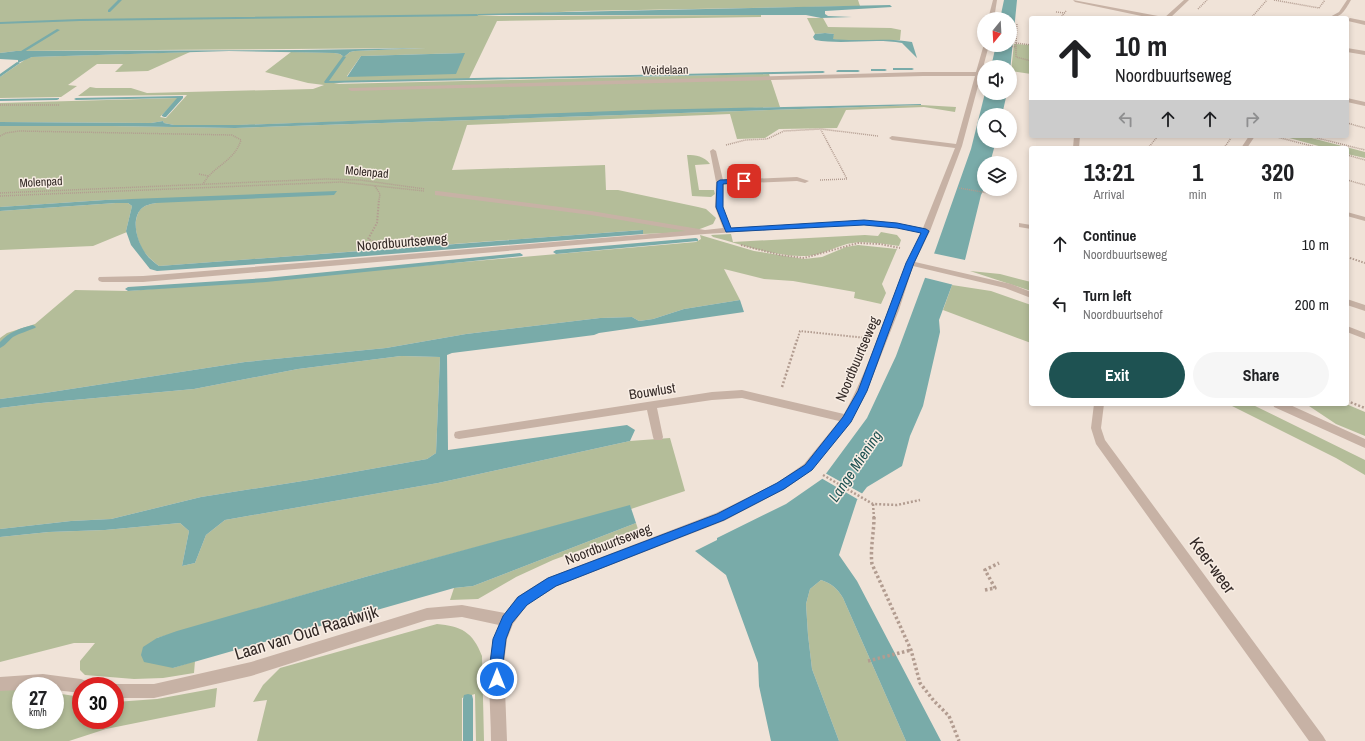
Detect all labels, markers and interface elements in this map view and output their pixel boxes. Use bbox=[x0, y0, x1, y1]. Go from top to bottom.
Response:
north arrow bbox=[977, 12, 1017, 52]
map controls bbox=[977, 12, 1017, 196]
text: 10 m bbox=[1115, 27, 1167, 65]
icon: ahead bbox=[1049, 32, 1101, 84]
button: sound bbox=[977, 60, 1017, 100]
street label: Weidelaan bbox=[641, 62, 689, 78]
text: Noordbuurtseweg bbox=[1115, 63, 1232, 88]
button: search bbox=[977, 108, 1017, 148]
icon: left bbox=[1115, 108, 1137, 130]
icon: ahead bbox=[1157, 108, 1179, 130]
icon: ahead bbox=[1199, 108, 1221, 130]
icon: right bbox=[1241, 108, 1263, 130]
button: layers bbox=[977, 156, 1017, 196]
text: 13:21 bbox=[1084, 156, 1134, 188]
text: 1 bbox=[1192, 156, 1203, 188]
text: 320 bbox=[1261, 156, 1294, 188]
street label: Molenpad bbox=[345, 162, 389, 182]
pin bbox=[727, 164, 761, 198]
icon: arrive bbox=[733, 170, 755, 192]
street label: Molenpad bbox=[19, 173, 63, 191]
text: Arrival bbox=[1094, 186, 1124, 203]
text: min bbox=[1189, 186, 1207, 203]
text: m bbox=[1273, 186, 1282, 203]
text: Continue bbox=[1083, 225, 1136, 246]
street label: Noordbuurtseweg bbox=[356, 229, 449, 255]
icon: ahead bbox=[1049, 233, 1071, 255]
text: 10 m bbox=[1302, 234, 1329, 255]
text: Noordbuurtseweg bbox=[1083, 246, 1167, 263]
text: Turn left bbox=[1083, 285, 1131, 306]
icon: left bbox=[1049, 293, 1071, 315]
text: 200 m bbox=[1295, 294, 1329, 315]
text: Noordbuurtsehof bbox=[1083, 306, 1162, 323]
street label: Noordbuurtseweg bbox=[831, 313, 883, 404]
button: Exit bbox=[1049, 352, 1185, 398]
button: Share bbox=[1193, 352, 1329, 398]
street label: Bouwlust bbox=[628, 378, 676, 404]
water label: Lange Miening bbox=[823, 426, 887, 506]
street label: Noordbuurtseweg bbox=[562, 519, 654, 569]
street label: Keer-weer bbox=[1185, 532, 1241, 598]
street label: Laan van Oud Raadwijk bbox=[231, 599, 381, 665]
position arrow bbox=[476, 658, 518, 700]
speed limit sign: 30 bbox=[72, 677, 124, 729]
text: 27 bbox=[29, 684, 47, 711]
text: km/h bbox=[29, 706, 47, 719]

